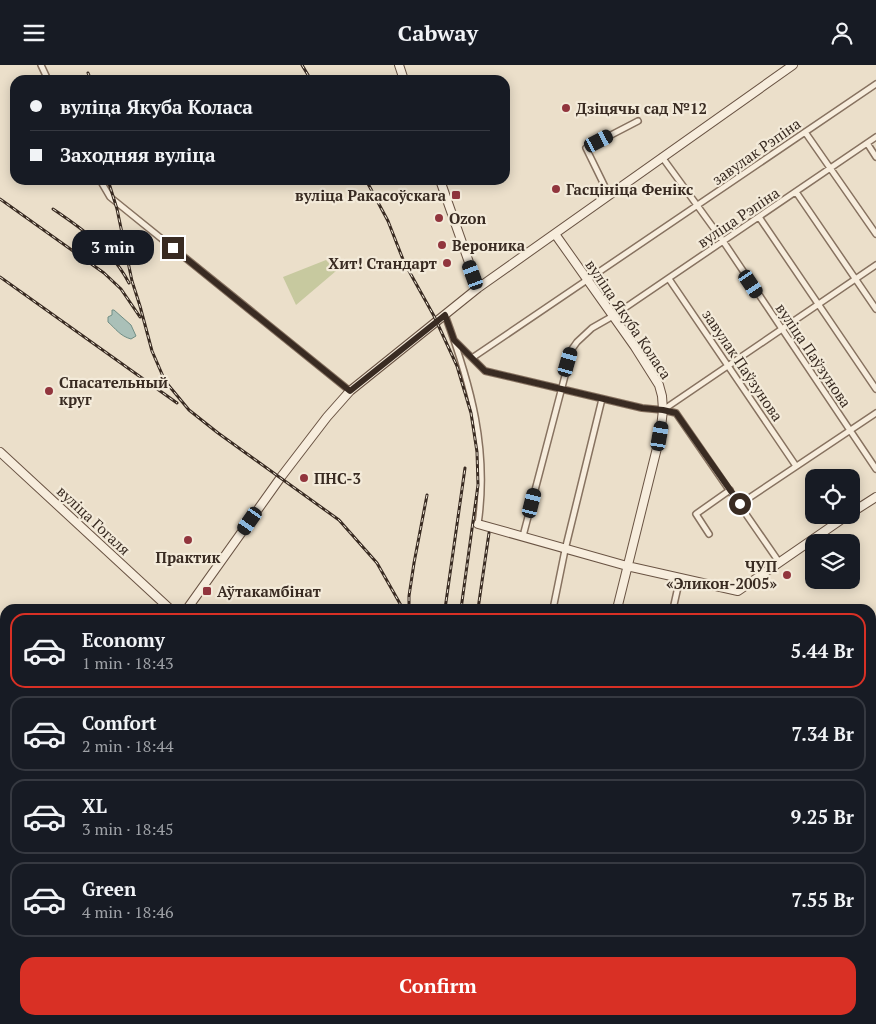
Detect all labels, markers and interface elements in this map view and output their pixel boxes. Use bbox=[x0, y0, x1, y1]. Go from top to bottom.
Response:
text: Cabway bbox=[398, 18, 478, 47]
icon: menu bbox=[20, 19, 48, 47]
icon: person bbox=[828, 19, 856, 47]
text: вуліца Якуба Коласа bbox=[60, 94, 253, 119]
place label: Дзіцячы сад №12 bbox=[576, 98, 707, 118]
marker: Дзіцячы сад №12 bbox=[560, 102, 572, 114]
street label: завулак Рэпіна bbox=[708, 113, 805, 189]
car bbox=[582, 128, 615, 154]
text: Заходняя вуліца bbox=[60, 142, 216, 167]
place label: Гасцініца Фенікс bbox=[566, 179, 693, 199]
street label: вуліца Рэпіна bbox=[693, 182, 783, 252]
marker: Гасцініца Фенікс bbox=[550, 183, 562, 195]
place label: вуліца Ракасоўскага bbox=[295, 185, 447, 205]
marker: вуліца Ракасоўскага bbox=[450, 189, 462, 201]
place label: Ozon bbox=[449, 208, 486, 228]
marker: Ozon bbox=[433, 212, 445, 224]
callout: 3 min bbox=[73, 231, 156, 265]
place label: Вероника bbox=[452, 235, 526, 255]
text: 3 min bbox=[91, 236, 135, 258]
route end bbox=[162, 237, 184, 259]
marker: Вероника bbox=[436, 239, 448, 251]
place label: Хит! Стандарт bbox=[328, 253, 437, 273]
street label: вуліца Якуба Коласа bbox=[582, 255, 677, 383]
marker: Хит! Стандарт bbox=[441, 257, 453, 269]
car bbox=[460, 258, 485, 292]
car bbox=[736, 267, 765, 301]
street label: вуліца Паўзунова bbox=[772, 299, 857, 411]
street label: завулак Паўзунова bbox=[698, 305, 788, 425]
car bbox=[556, 346, 579, 378]
place label: Спасательный круг bbox=[59, 372, 168, 409]
marker: Спасательный круг bbox=[43, 385, 55, 397]
car bbox=[650, 420, 669, 452]
place label: ПНС-3 bbox=[314, 468, 361, 488]
map controls bbox=[805, 469, 860, 589]
button: locate bbox=[805, 469, 860, 524]
marker: ПНС-3 bbox=[298, 472, 310, 484]
street label: вуліца Гогаля bbox=[53, 481, 135, 559]
car bbox=[521, 487, 542, 519]
route start bbox=[729, 493, 751, 515]
car bbox=[235, 504, 264, 538]
marker: Практик bbox=[182, 534, 194, 546]
button: layers bbox=[805, 534, 860, 589]
place label: Практик bbox=[156, 547, 220, 567]
place label: ЧУП «Эликон-2005» bbox=[666, 556, 778, 593]
marker: ЧУП «Эликон-2005» bbox=[781, 569, 793, 581]
place label: Аўтакамбінат bbox=[217, 581, 321, 601]
marker: Аўтакамбінат bbox=[201, 585, 213, 597]
text: Economy bbox=[82, 627, 165, 652]
icon: car bbox=[22, 628, 67, 673]
text: 5.44 Br bbox=[791, 638, 854, 663]
text: 1 min · 18:43 bbox=[82, 652, 174, 674]
text: Comfort bbox=[82, 710, 157, 735]
icon: car bbox=[22, 711, 67, 756]
text: 7.34 Br bbox=[792, 721, 854, 746]
text: 2 min · 18:44 bbox=[82, 735, 174, 757]
text: XL bbox=[82, 793, 107, 818]
icon: car bbox=[22, 794, 67, 839]
text: 9.25 Br bbox=[791, 804, 854, 829]
text: 3 min · 18:45 bbox=[82, 818, 174, 840]
text: Green bbox=[82, 876, 136, 901]
icon: car bbox=[22, 877, 67, 922]
text: 7.55 Br bbox=[792, 887, 854, 912]
text: 4 min · 18:46 bbox=[82, 901, 174, 923]
button: Confirm bbox=[20, 957, 856, 1015]

